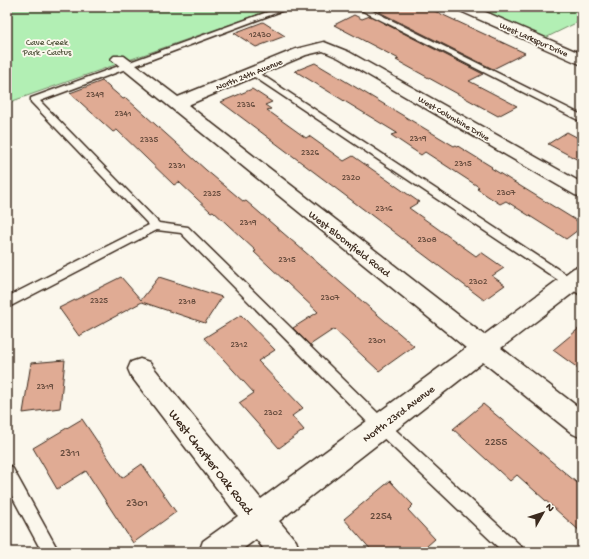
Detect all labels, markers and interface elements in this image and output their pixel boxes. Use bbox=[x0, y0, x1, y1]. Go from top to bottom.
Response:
street label: West Larkspur Drive bbox=[497, 20, 570, 61]
house number: 12430 bbox=[248, 30, 271, 41]
park label: Cave Creek Park - Cactus bbox=[22, 38, 72, 59]
street label: North 24th Avenue bbox=[215, 57, 285, 94]
house number: 2349 bbox=[86, 90, 104, 101]
street label: West Columbine Drive bbox=[415, 94, 491, 144]
house number: 2336 bbox=[237, 100, 256, 111]
house number: 2341 bbox=[115, 109, 132, 120]
house number: 2319 bbox=[409, 134, 427, 145]
house number: 2335 bbox=[140, 135, 159, 146]
house number: 2326 bbox=[301, 148, 319, 159]
house number: 2315 bbox=[454, 159, 472, 170]
house number: 2331 bbox=[168, 161, 186, 172]
house number: 2320 bbox=[342, 173, 360, 184]
house number: 2307 bbox=[497, 188, 516, 199]
house number: 2325 bbox=[203, 189, 221, 200]
house number: 2316 bbox=[375, 204, 393, 215]
street label: West Bloomfield Road bbox=[306, 208, 394, 281]
house number: 2319 bbox=[239, 218, 257, 229]
house number: 2308 bbox=[417, 235, 437, 246]
house number: 2315 bbox=[278, 255, 296, 266]
house number: 2302 bbox=[469, 277, 488, 288]
house number: 2307 bbox=[321, 293, 340, 304]
house number: 2325 bbox=[90, 296, 108, 307]
house number: 2318 bbox=[178, 297, 196, 308]
house number: 2301 bbox=[368, 336, 386, 347]
house number: 2312 bbox=[230, 340, 248, 351]
house number: 2319 bbox=[36, 382, 54, 393]
street label: North 23rd Avenue bbox=[361, 383, 438, 446]
street label: West Charter Oak Road bbox=[164, 407, 256, 519]
house number: 2302 bbox=[264, 408, 283, 419]
house number: 2255 bbox=[485, 437, 507, 449]
house number: 2311 bbox=[60, 448, 80, 460]
north arrow bbox=[523, 493, 563, 533]
house number: 2301 bbox=[126, 498, 148, 510]
text: N bbox=[542, 501, 556, 515]
house number: 2254 bbox=[370, 511, 393, 523]

